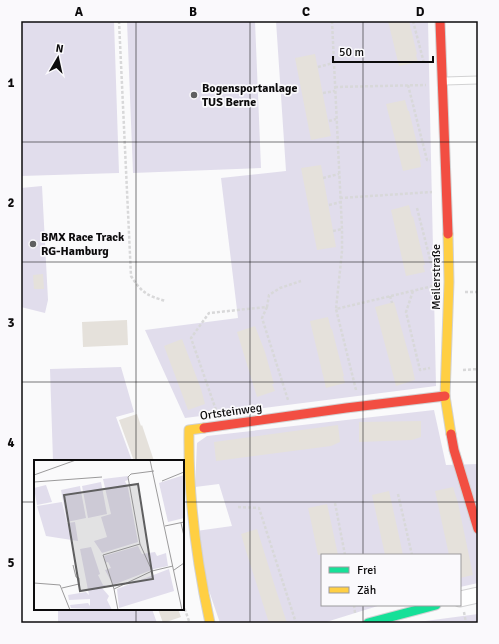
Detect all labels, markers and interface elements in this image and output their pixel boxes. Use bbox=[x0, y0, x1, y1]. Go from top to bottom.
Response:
text: A bbox=[75, 4, 84, 20]
text: B bbox=[189, 4, 197, 20]
text: C bbox=[302, 4, 310, 20]
text: D bbox=[416, 4, 425, 20]
north arrow bbox=[38, 38, 78, 78]
scale bar bbox=[333, 38, 433, 64]
text: N bbox=[55, 42, 64, 56]
text: 50 m bbox=[339, 45, 364, 60]
text: 1 bbox=[7, 75, 15, 91]
place label: Bogensportanlage TUS Berne bbox=[202, 81, 297, 110]
marker: Bogensportanlage TUS Berne bbox=[189, 90, 199, 100]
text: 2 bbox=[7, 195, 15, 211]
place label: BMX Race Track RG-Hamburg bbox=[41, 230, 125, 259]
marker: BMX Race Track RG-Hamburg bbox=[28, 239, 38, 249]
street label: Meilerstraße bbox=[429, 244, 444, 310]
text: 3 bbox=[7, 315, 15, 331]
street label: Ortsteinweg bbox=[199, 400, 263, 424]
text: 4 bbox=[7, 435, 15, 451]
inset map bbox=[34, 460, 184, 610]
legend bbox=[321, 554, 461, 606]
text: 5 bbox=[7, 555, 15, 571]
text: Frei bbox=[357, 563, 376, 578]
text: Zäh bbox=[357, 583, 376, 598]

